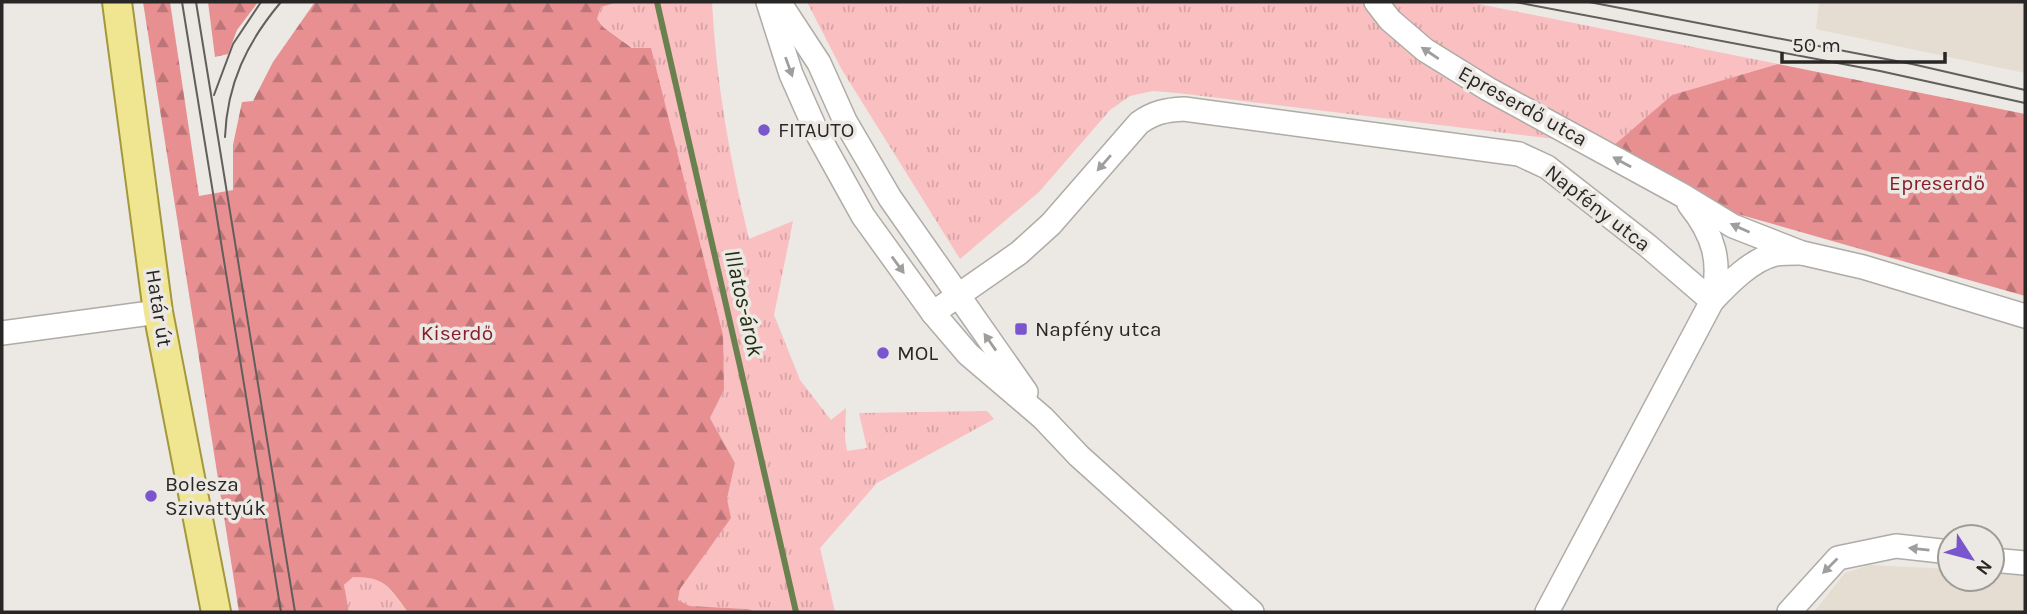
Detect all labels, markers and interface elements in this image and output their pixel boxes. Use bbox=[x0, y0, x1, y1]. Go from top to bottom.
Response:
scale bar bbox=[1782, 21, 1945, 65]
text: 50 m bbox=[1792, 33, 1841, 57]
one-way arrow bbox=[1420, 46, 1440, 59]
one-way arrow bbox=[783, 56, 794, 77]
street label: Epreserdő utca bbox=[1454, 61, 1592, 151]
place label: FITAUTO bbox=[778, 118, 854, 142]
marker: FITAUTO bbox=[756, 122, 772, 138]
one-way arrow bbox=[1096, 154, 1112, 172]
one-way arrow bbox=[1613, 156, 1632, 168]
street label: Napfény utca bbox=[1541, 160, 1655, 256]
park label: Epreserdő bbox=[1889, 171, 1985, 195]
one-way arrow bbox=[1730, 222, 1750, 234]
water label: Illatos-árok bbox=[719, 247, 769, 359]
one-way arrow bbox=[891, 256, 905, 274]
street label: Határ út bbox=[141, 267, 177, 349]
place label: Napfény utca bbox=[1035, 317, 1162, 341]
park label: Kiserdő bbox=[421, 321, 493, 345]
marker: Napfény utca bbox=[1013, 321, 1029, 337]
one-way arrow bbox=[983, 333, 997, 351]
place label: MOL bbox=[897, 341, 938, 365]
marker: MOL bbox=[875, 345, 891, 361]
place label: Bolesza Szivattyúk bbox=[165, 472, 266, 520]
marker: Bolesza Szivattyúk bbox=[143, 488, 159, 504]
north arrow bbox=[1936, 523, 2006, 593]
one-way arrow bbox=[1907, 543, 1929, 554]
text: N bbox=[1971, 555, 1997, 579]
one-way arrow bbox=[1822, 558, 1839, 574]

